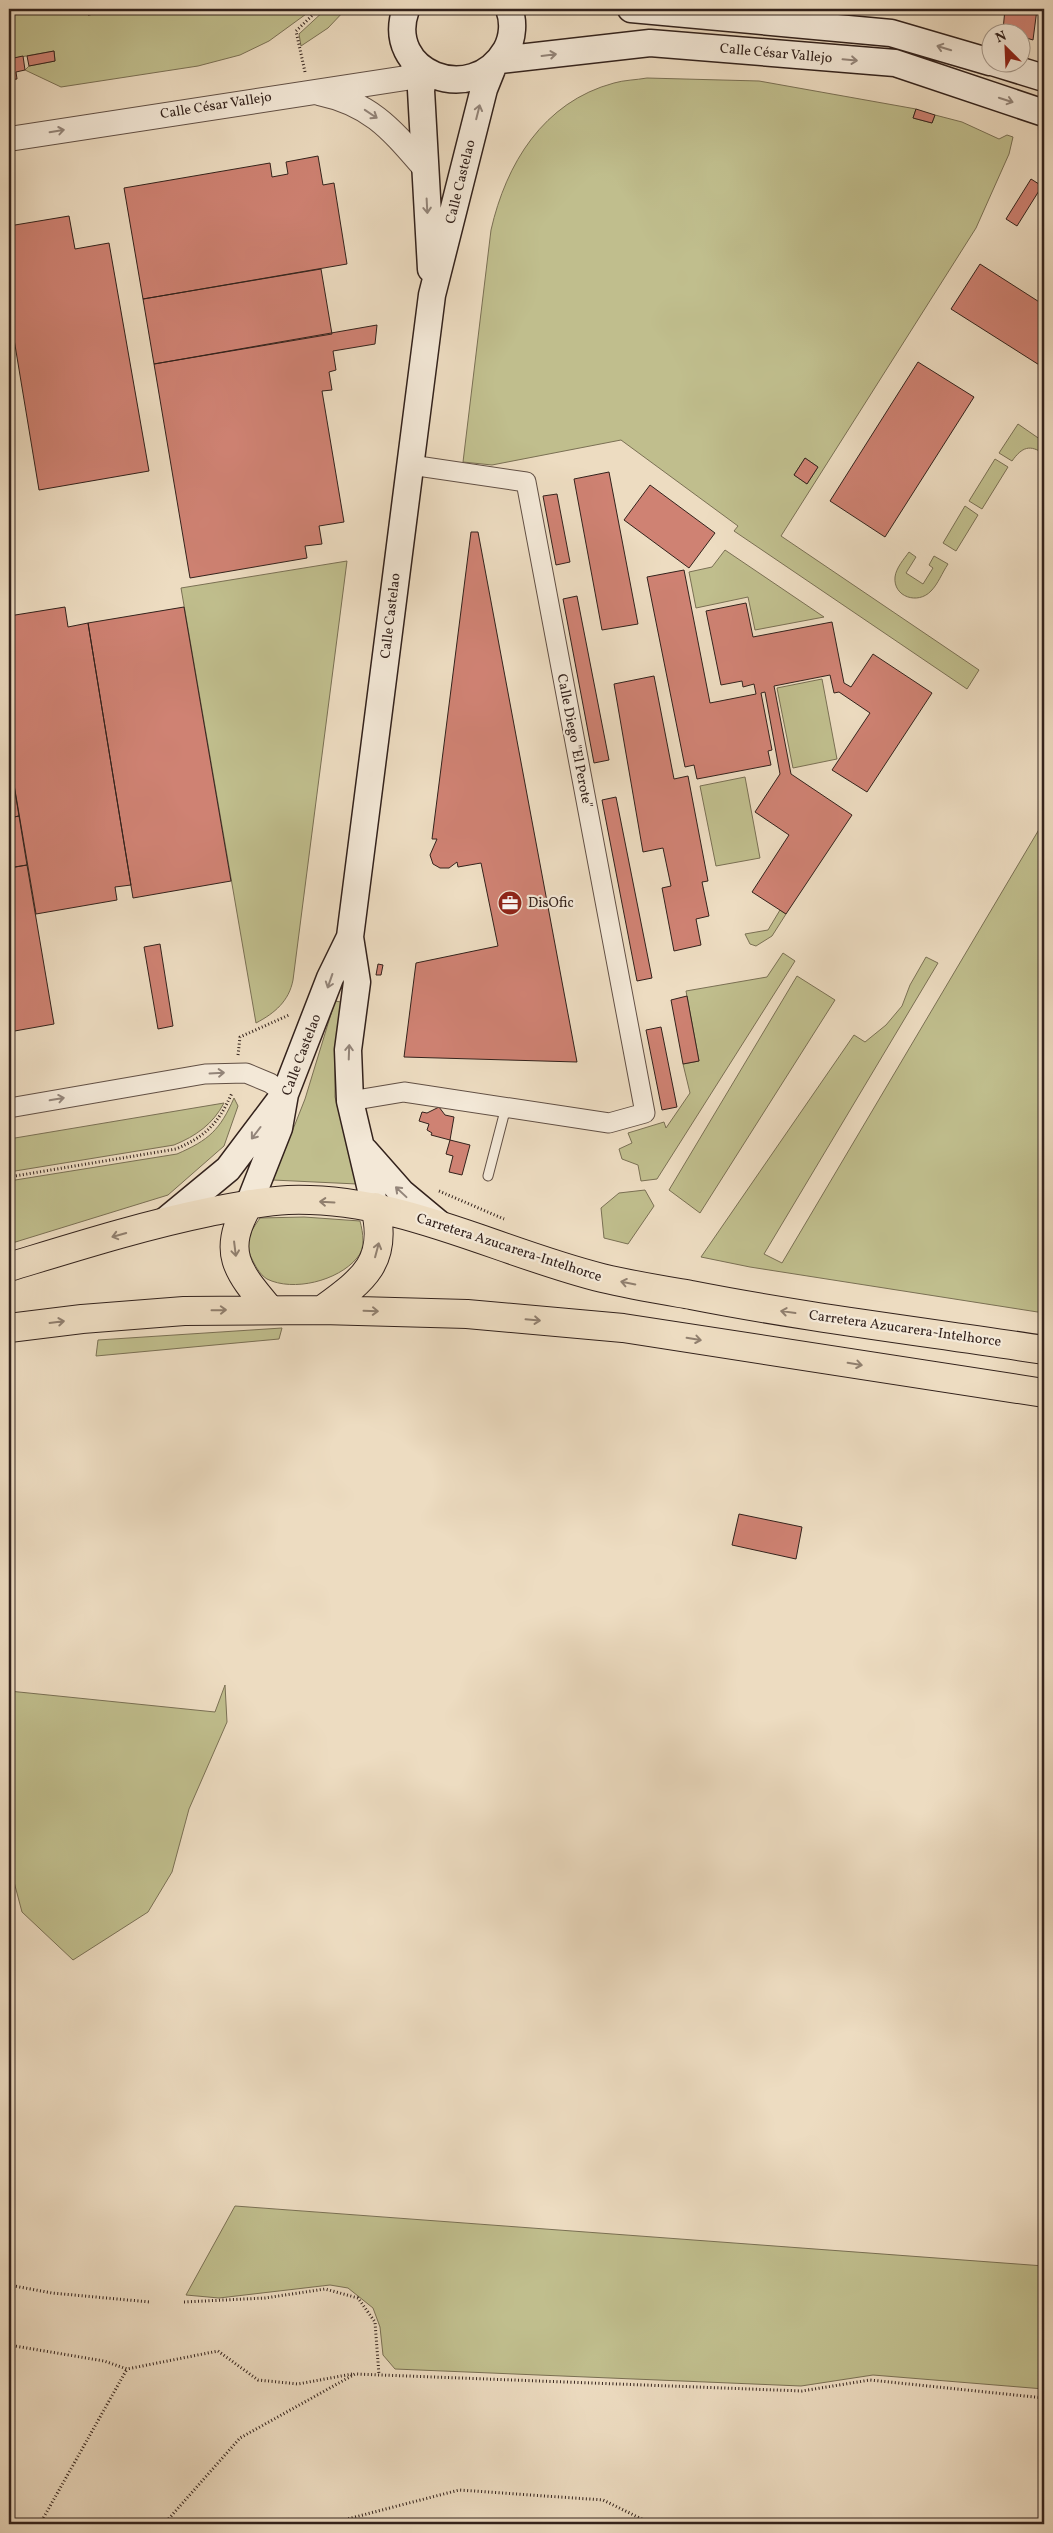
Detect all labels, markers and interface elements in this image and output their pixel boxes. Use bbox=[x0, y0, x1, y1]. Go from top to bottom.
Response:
north arrow bbox=[980, 22, 1030, 72]
text: N bbox=[993, 27, 1010, 48]
street label: Calle César Vallejo bbox=[719, 40, 833, 68]
one-way arrow bbox=[936, 43, 952, 53]
one-way arrow bbox=[540, 50, 556, 60]
one-way arrow bbox=[841, 55, 857, 64]
street label: Calle César Vallejo bbox=[159, 88, 273, 124]
one-way arrow bbox=[998, 95, 1014, 105]
one-way arrow bbox=[474, 105, 484, 121]
one-way arrow bbox=[364, 109, 378, 119]
one-way arrow bbox=[49, 126, 65, 136]
street label: Calle Castelao bbox=[441, 138, 481, 226]
one-way arrow bbox=[422, 198, 431, 214]
street label: Calle Castelao bbox=[376, 572, 406, 660]
street label: Calle Diego "El Perote" bbox=[552, 672, 596, 810]
office icon: DisOfic bbox=[497, 890, 523, 916]
place label: DisOfic bbox=[528, 894, 574, 913]
one-way arrow bbox=[325, 973, 334, 988]
street label: Calle Castelao bbox=[278, 1011, 326, 1099]
one-way arrow bbox=[344, 1045, 354, 1061]
one-way arrow bbox=[208, 1068, 225, 1078]
one-way arrow bbox=[48, 1094, 64, 1104]
one-way arrow bbox=[251, 1126, 261, 1140]
one-way arrow bbox=[395, 1186, 407, 1198]
one-way arrow bbox=[319, 1198, 335, 1207]
street label: Carretera Azucarera-Intelhorce bbox=[414, 1209, 604, 1287]
one-way arrow bbox=[111, 1230, 127, 1240]
one-way arrow bbox=[230, 1241, 240, 1257]
one-way arrow bbox=[372, 1242, 382, 1258]
one-way arrow bbox=[621, 1278, 637, 1288]
one-way arrow bbox=[211, 1306, 227, 1315]
one-way arrow bbox=[362, 1306, 378, 1316]
street label: Carretera Azucarera-Intelhorce bbox=[808, 1306, 1003, 1352]
one-way arrow bbox=[781, 1307, 797, 1317]
one-way arrow bbox=[525, 1315, 541, 1325]
one-way arrow bbox=[49, 1317, 65, 1327]
one-way arrow bbox=[686, 1334, 702, 1344]
one-way arrow bbox=[846, 1359, 862, 1369]

